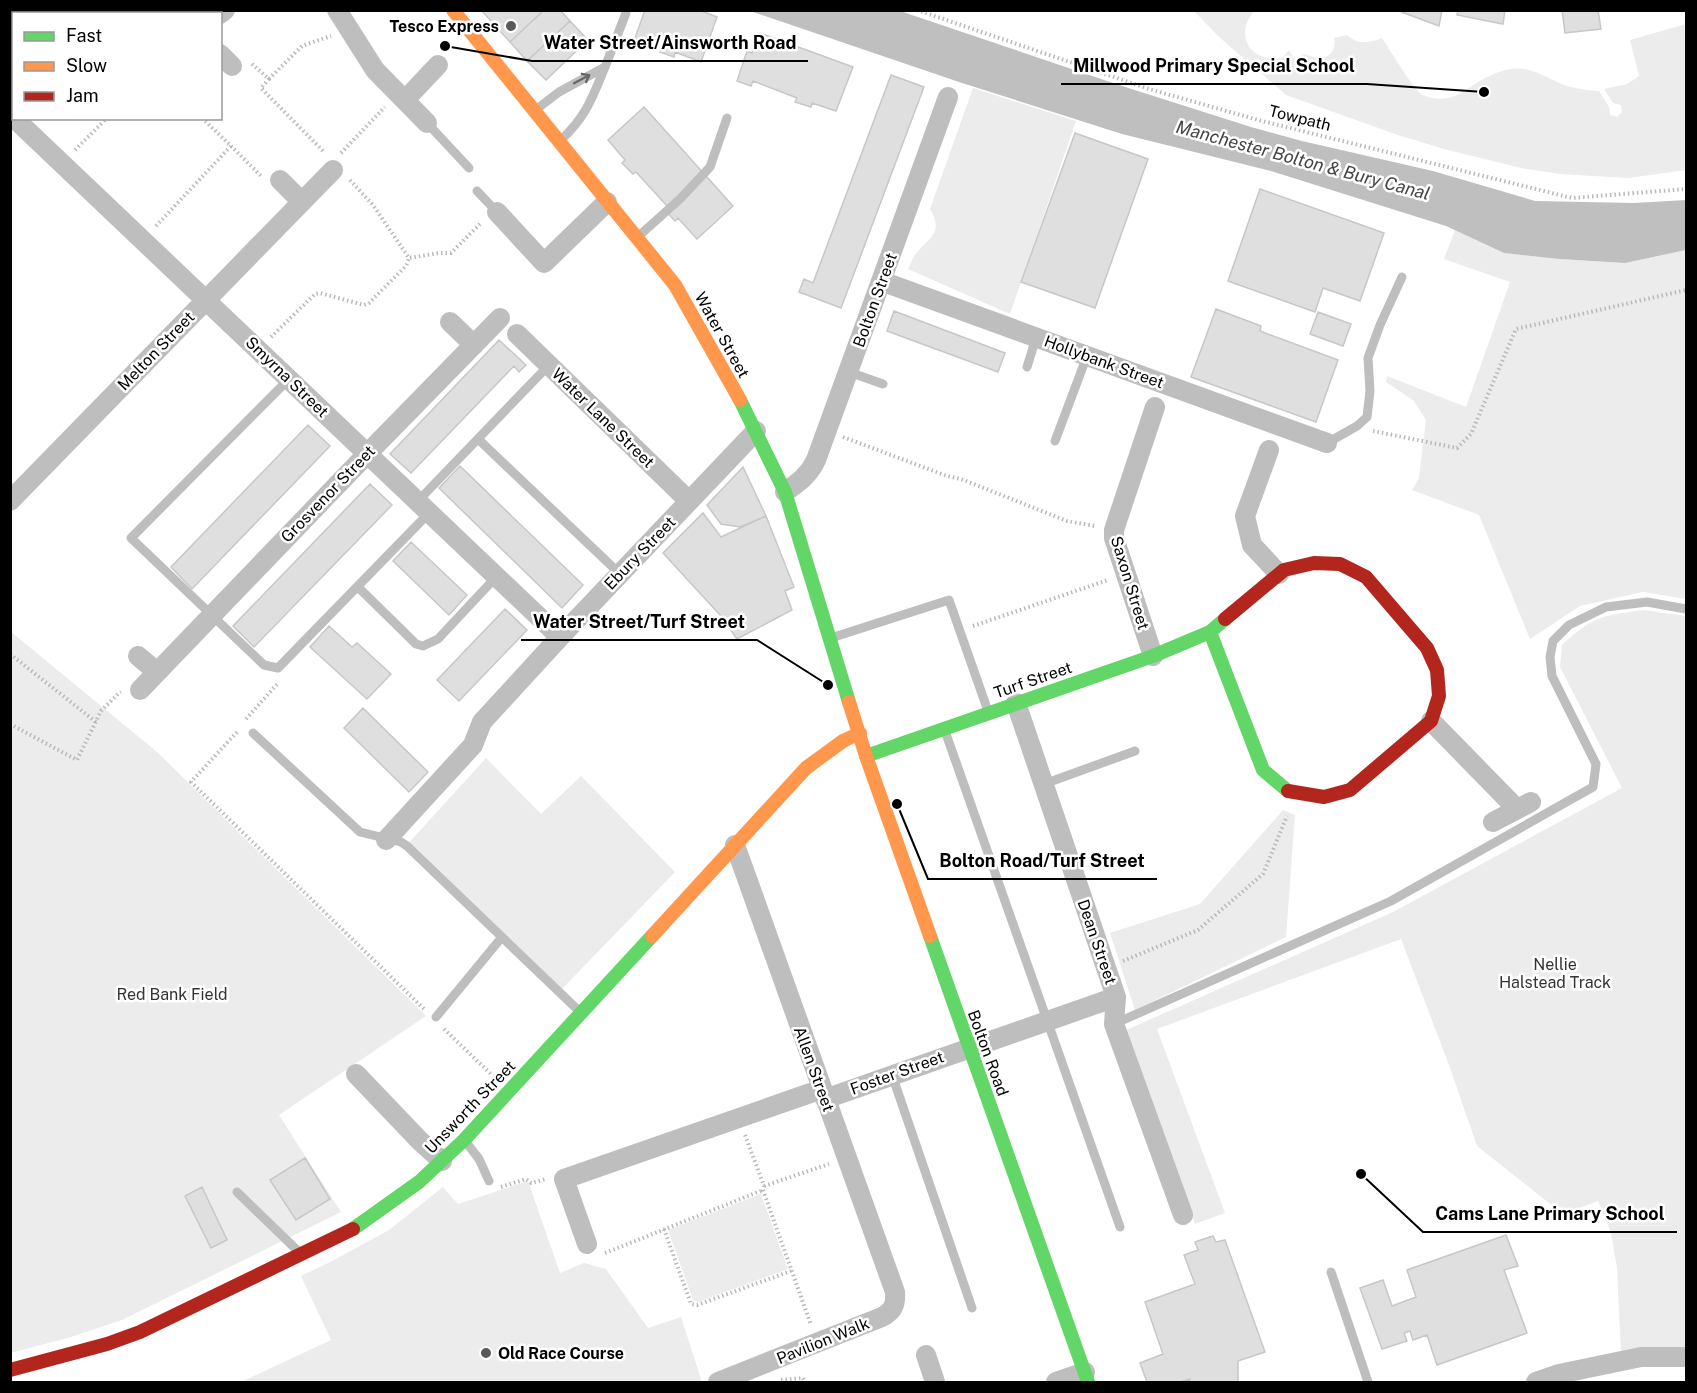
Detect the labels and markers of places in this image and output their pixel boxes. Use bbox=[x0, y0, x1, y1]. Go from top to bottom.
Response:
place label: Tesco Express bbox=[389, 17, 499, 36]
marker: Tesco Express bbox=[504, 19, 518, 33]
callout: Water Street/Ainsworth Road bbox=[532, 25, 808, 61]
callout: Millwood Primary Special School bbox=[1061, 48, 1367, 84]
callout: Water Street/Turf Street bbox=[521, 604, 757, 640]
callout: Bolton Road/Turf Street bbox=[928, 843, 1157, 879]
callout: Cams Lane Primary School bbox=[1423, 1196, 1677, 1232]
place label: Old Race Course bbox=[498, 1344, 624, 1363]
marker: Old Race Course bbox=[479, 1346, 493, 1360]

